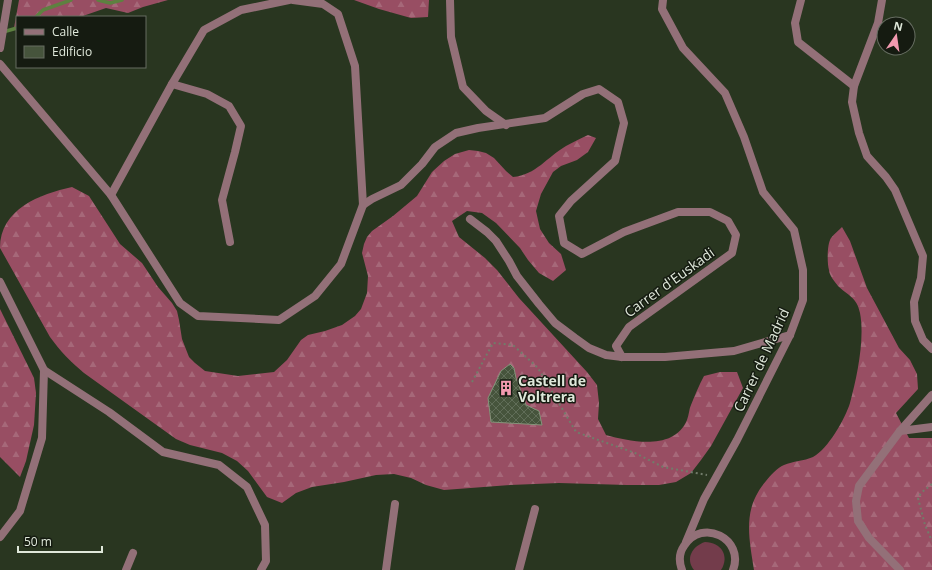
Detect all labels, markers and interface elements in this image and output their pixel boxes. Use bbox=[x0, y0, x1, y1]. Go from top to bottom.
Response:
legend bbox=[16, 16, 146, 68]
north arrow bbox=[876, 16, 916, 56]
text: N bbox=[892, 17, 904, 34]
text: Calle bbox=[52, 23, 79, 40]
text: Edificio bbox=[52, 43, 92, 60]
street label: Carrer d'Euskadi bbox=[620, 243, 718, 321]
street label: Carrer de Madrid bbox=[729, 305, 793, 415]
place label: Castell de Voltrera bbox=[518, 371, 586, 406]
building icon: Castell de Voltrera bbox=[497, 379, 515, 397]
scale bar bbox=[18, 528, 102, 554]
text: 50 m bbox=[24, 533, 52, 550]

